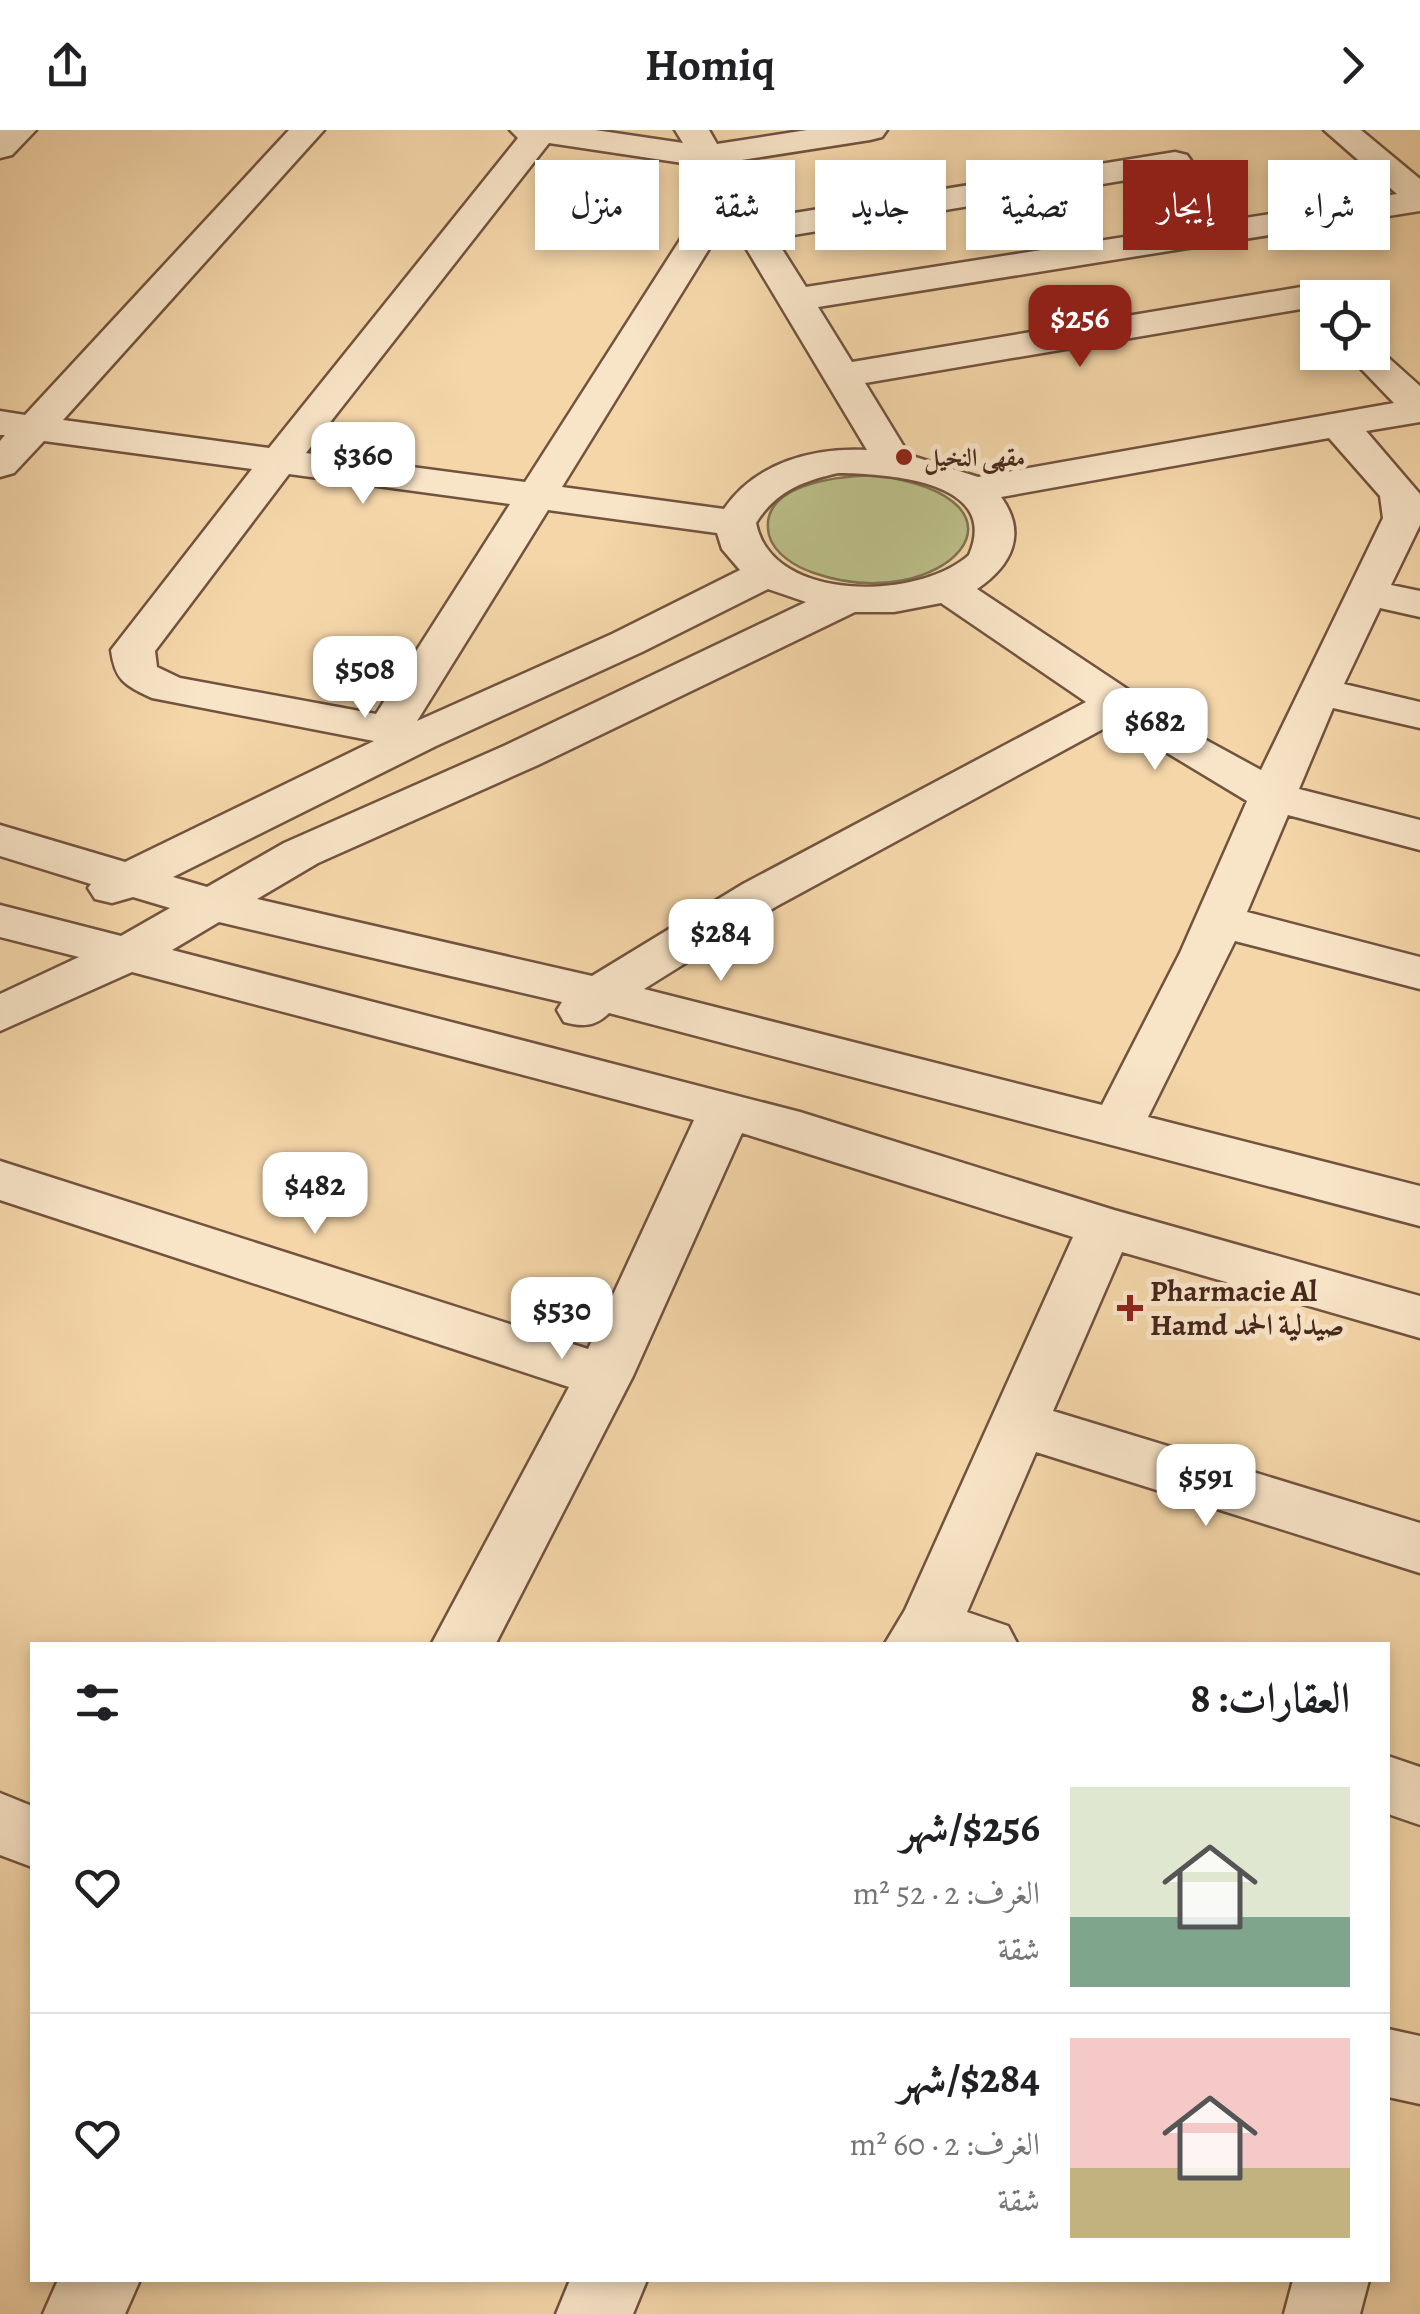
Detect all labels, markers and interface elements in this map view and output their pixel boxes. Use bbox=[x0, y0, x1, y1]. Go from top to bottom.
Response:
text: Homiq bbox=[645, 34, 775, 96]
icon: share bbox=[40, 38, 95, 93]
icon: forward bbox=[1325, 38, 1380, 93]
chip: منزل bbox=[535, 160, 659, 250]
chip: شقة bbox=[679, 160, 795, 250]
chip: جديد bbox=[815, 160, 946, 250]
chip: تصفية bbox=[966, 160, 1103, 250]
chip: إيجار bbox=[1123, 160, 1248, 250]
chip: شراء bbox=[1268, 160, 1390, 250]
map controls bbox=[1300, 280, 1390, 370]
button: locate bbox=[1300, 280, 1390, 370]
pin: $256 bbox=[1021, 285, 1139, 370]
text: $256 bbox=[1051, 295, 1109, 339]
pin: $360 bbox=[304, 422, 422, 507]
text: $360 bbox=[333, 432, 393, 476]
place label: مقهى النخيل bbox=[924, 441, 1025, 475]
marker: مقهى النخيل bbox=[893, 446, 915, 468]
pin: $508 bbox=[306, 636, 424, 721]
text: $508 bbox=[335, 646, 395, 690]
pin: $682 bbox=[1096, 688, 1214, 773]
text: $682 bbox=[1125, 698, 1185, 742]
pin: $284 bbox=[662, 899, 780, 984]
text: $284 bbox=[691, 909, 751, 953]
pin: $482 bbox=[256, 1152, 374, 1237]
text: $482 bbox=[285, 1162, 345, 1206]
place label: Pharmacie Al Hamd صيدلية الحمد bbox=[1150, 1271, 1345, 1345]
pin: $530 bbox=[503, 1277, 621, 1362]
text: $530 bbox=[533, 1287, 591, 1331]
marker: Pharmacie Al Hamd صيدلية الحمد bbox=[1119, 1297, 1141, 1319]
pin: $591 bbox=[1147, 1444, 1265, 1529]
text: $591 bbox=[1179, 1454, 1233, 1498]
text: العقارات: 8 bbox=[1190, 1669, 1350, 1726]
icon: filters bbox=[70, 1675, 125, 1730]
text: $256/شهر bbox=[901, 1798, 1040, 1855]
icon: home bbox=[1150, 1827, 1270, 1947]
icon: heart bbox=[70, 1860, 125, 1915]
text: الغرف: 2 · 52 m² bbox=[853, 1871, 1040, 1915]
text: شقة bbox=[998, 1927, 1040, 1971]
text: $284/شهر bbox=[898, 2049, 1040, 2106]
icon: home bbox=[1150, 2078, 1270, 2198]
icon: heart bbox=[70, 2111, 125, 2166]
text: الغرف: 2 · 60 m² bbox=[850, 2122, 1040, 2166]
text: شقة bbox=[998, 2178, 1040, 2222]

